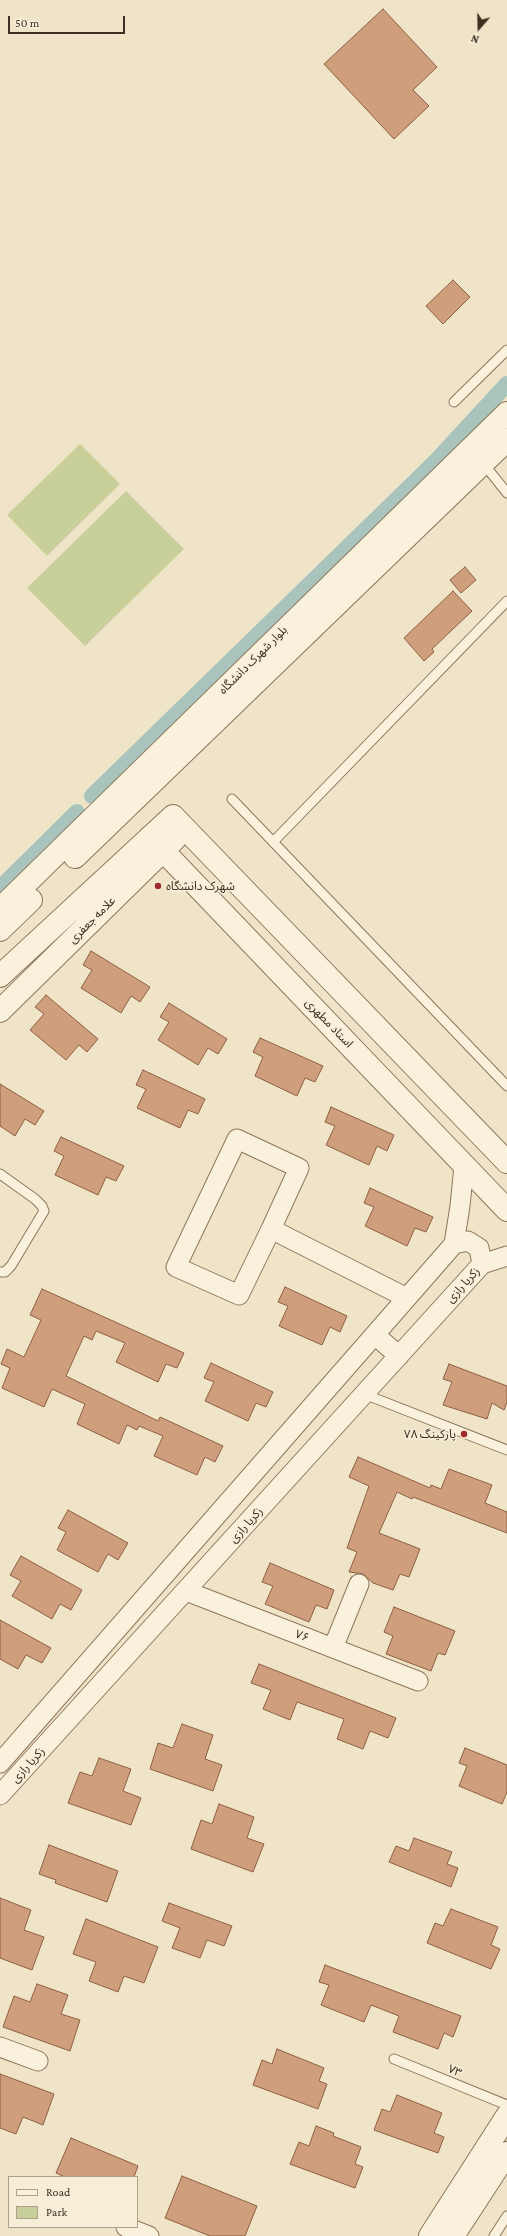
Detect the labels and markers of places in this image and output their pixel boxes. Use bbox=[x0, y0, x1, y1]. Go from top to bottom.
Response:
place label: شهرک دانشگاه bbox=[166, 879, 235, 893]
marker: شهرک دانشگاه bbox=[153, 881, 163, 891]
place label: پارکینگ ۷۸ bbox=[404, 1427, 456, 1441]
marker: پارکینگ ۷۸ bbox=[459, 1429, 469, 1439]

